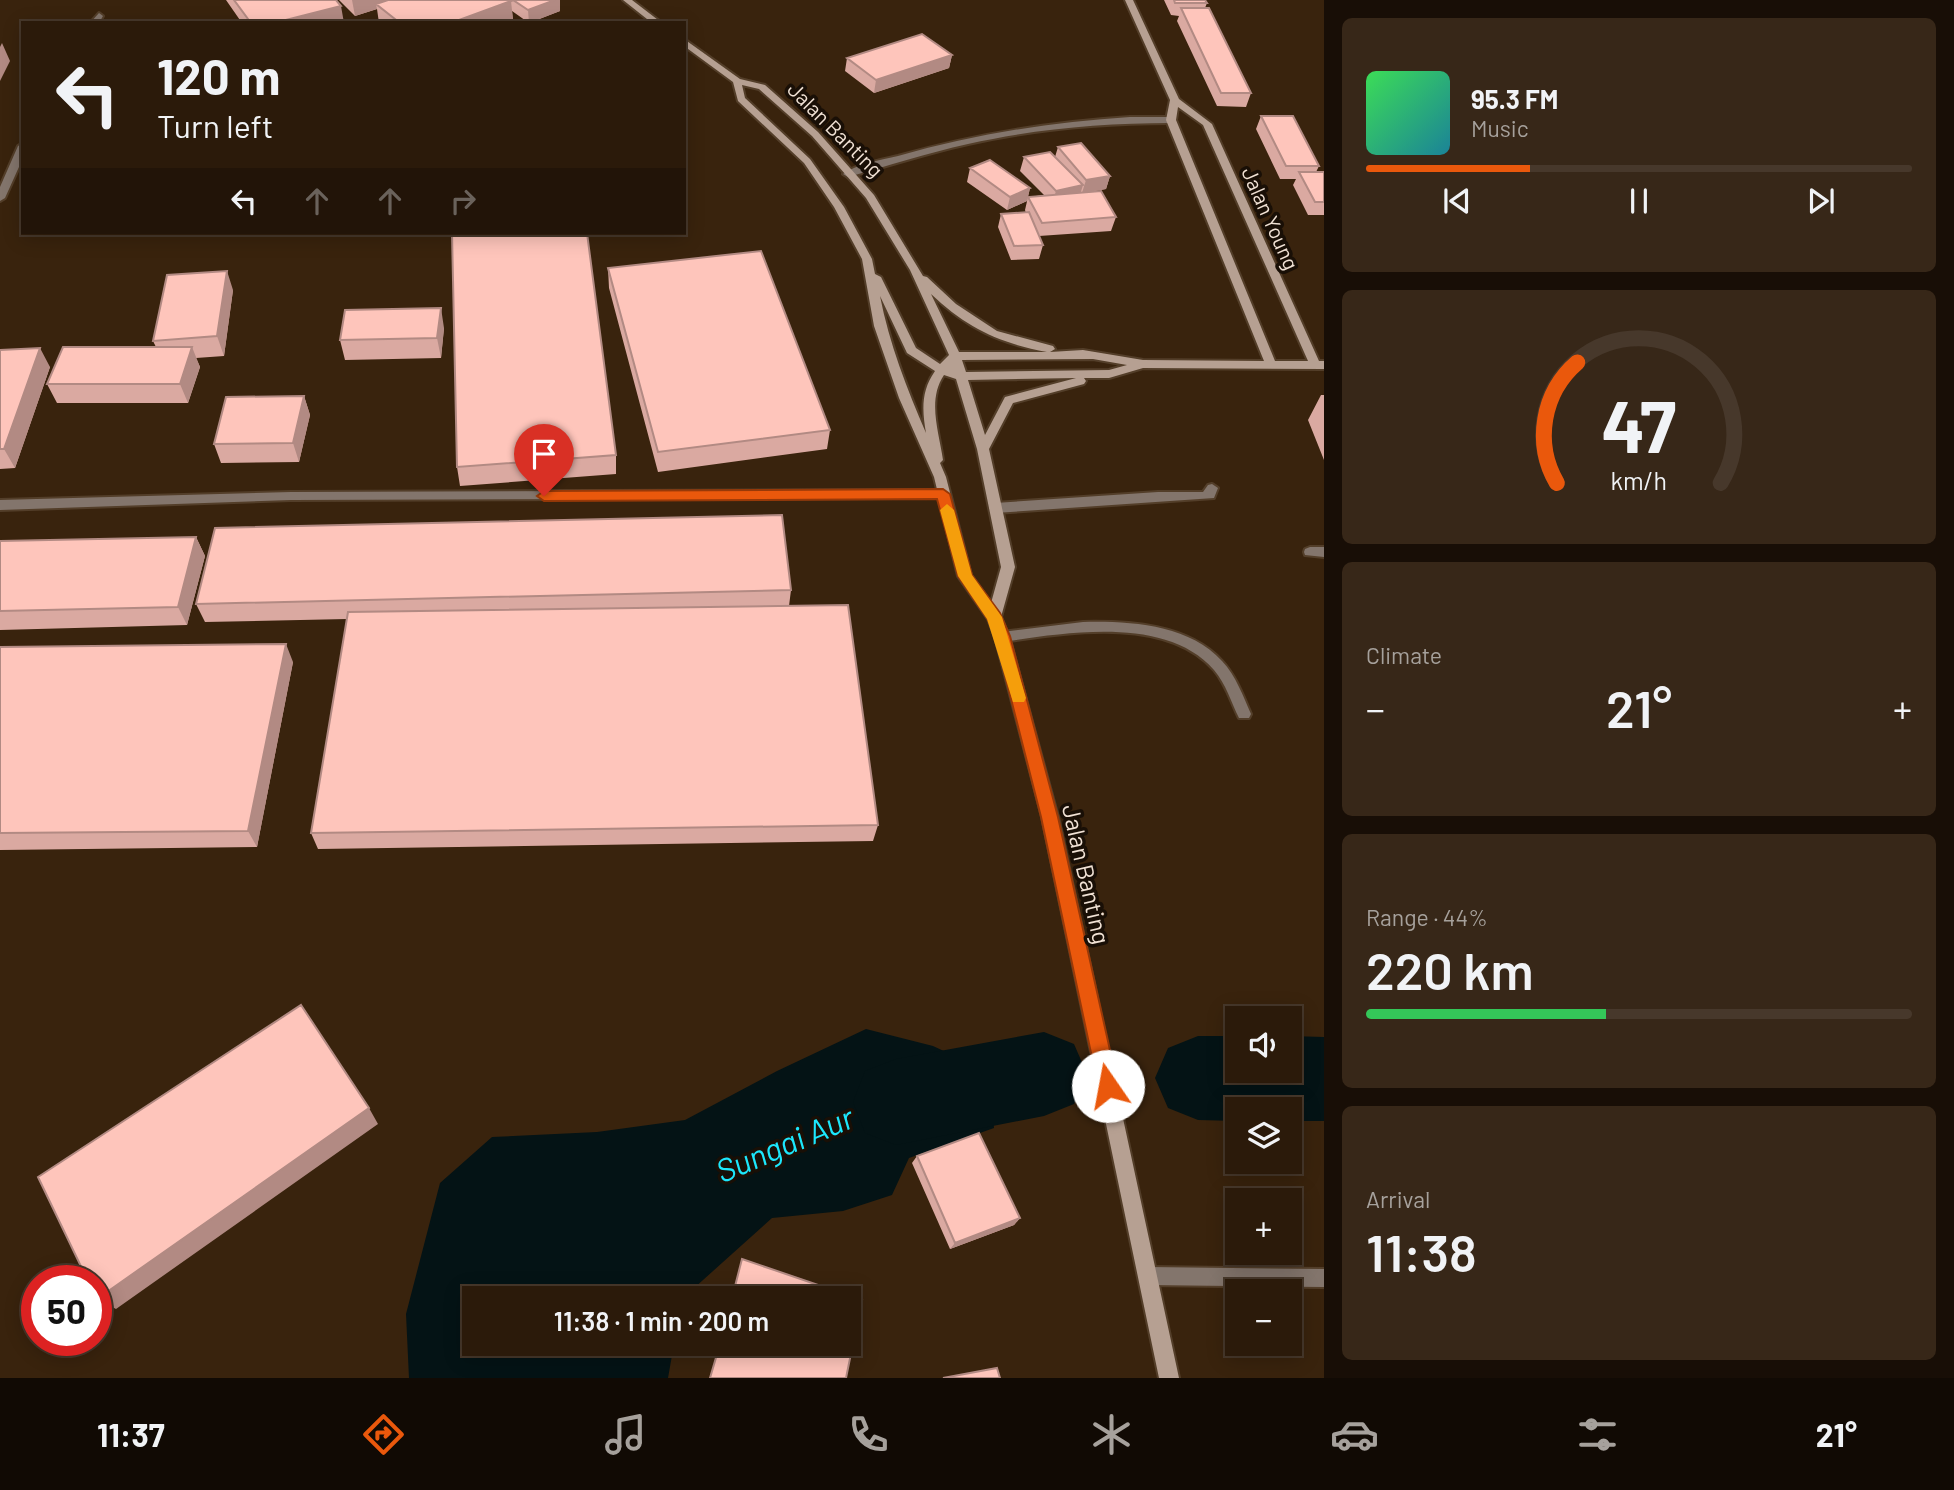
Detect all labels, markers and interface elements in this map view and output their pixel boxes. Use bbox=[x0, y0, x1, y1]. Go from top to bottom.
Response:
text: 120 m bbox=[157, 46, 280, 105]
icon: left bbox=[42, 49, 133, 140]
street label: Jalan Banting bbox=[783, 76, 889, 182]
text: 95.3 FM bbox=[1471, 83, 1558, 114]
text: Turn left bbox=[157, 106, 274, 144]
text: Music bbox=[1471, 114, 1529, 142]
street label: Jalan Young bbox=[1237, 163, 1305, 273]
icon: left bbox=[225, 182, 263, 220]
icon: ahead bbox=[298, 182, 336, 220]
icon: ahead bbox=[371, 182, 409, 220]
icon: right bbox=[444, 182, 482, 220]
icon: previous bbox=[1438, 182, 1476, 220]
icon: pause bbox=[1620, 182, 1658, 220]
icon: next bbox=[1802, 182, 1840, 220]
text: 47 bbox=[1602, 380, 1676, 468]
pin bbox=[514, 424, 574, 496]
icon: arrive bbox=[525, 435, 563, 473]
text: km/h bbox=[1611, 465, 1667, 495]
text: Climate bbox=[1366, 641, 1442, 669]
text: 21° bbox=[1606, 676, 1672, 738]
text: − bbox=[1366, 685, 1385, 731]
text: + bbox=[1893, 685, 1912, 731]
street label: Jalan Banting bbox=[1057, 801, 1117, 947]
text: Range · 44% bbox=[1366, 903, 1488, 931]
text: 220 km bbox=[1366, 938, 1534, 1000]
map controls bbox=[1225, 1006, 1302, 1356]
button: sound bbox=[1225, 1006, 1302, 1083]
position arrow bbox=[1071, 1049, 1145, 1123]
water label: Sungai Aur bbox=[709, 1096, 860, 1189]
button: layers bbox=[1225, 1097, 1302, 1174]
text: Arrival bbox=[1366, 1185, 1430, 1213]
button: + bbox=[1225, 1188, 1302, 1265]
text: 11:38 bbox=[1366, 1220, 1477, 1282]
speed limit sign: 50 bbox=[21, 1265, 112, 1356]
button: − bbox=[1225, 1279, 1302, 1356]
text: 11:38 · 1 min · 200 m bbox=[554, 1305, 769, 1336]
icon: directions bbox=[359, 1410, 408, 1459]
icon: music bbox=[601, 1410, 650, 1459]
icon: phone bbox=[844, 1410, 893, 1459]
icon: climate bbox=[1087, 1410, 1136, 1459]
icon: car bbox=[1330, 1410, 1379, 1459]
icon: filters bbox=[1573, 1410, 1622, 1459]
text: 11:37 bbox=[97, 1415, 165, 1453]
text: 21° bbox=[1816, 1415, 1857, 1453]

